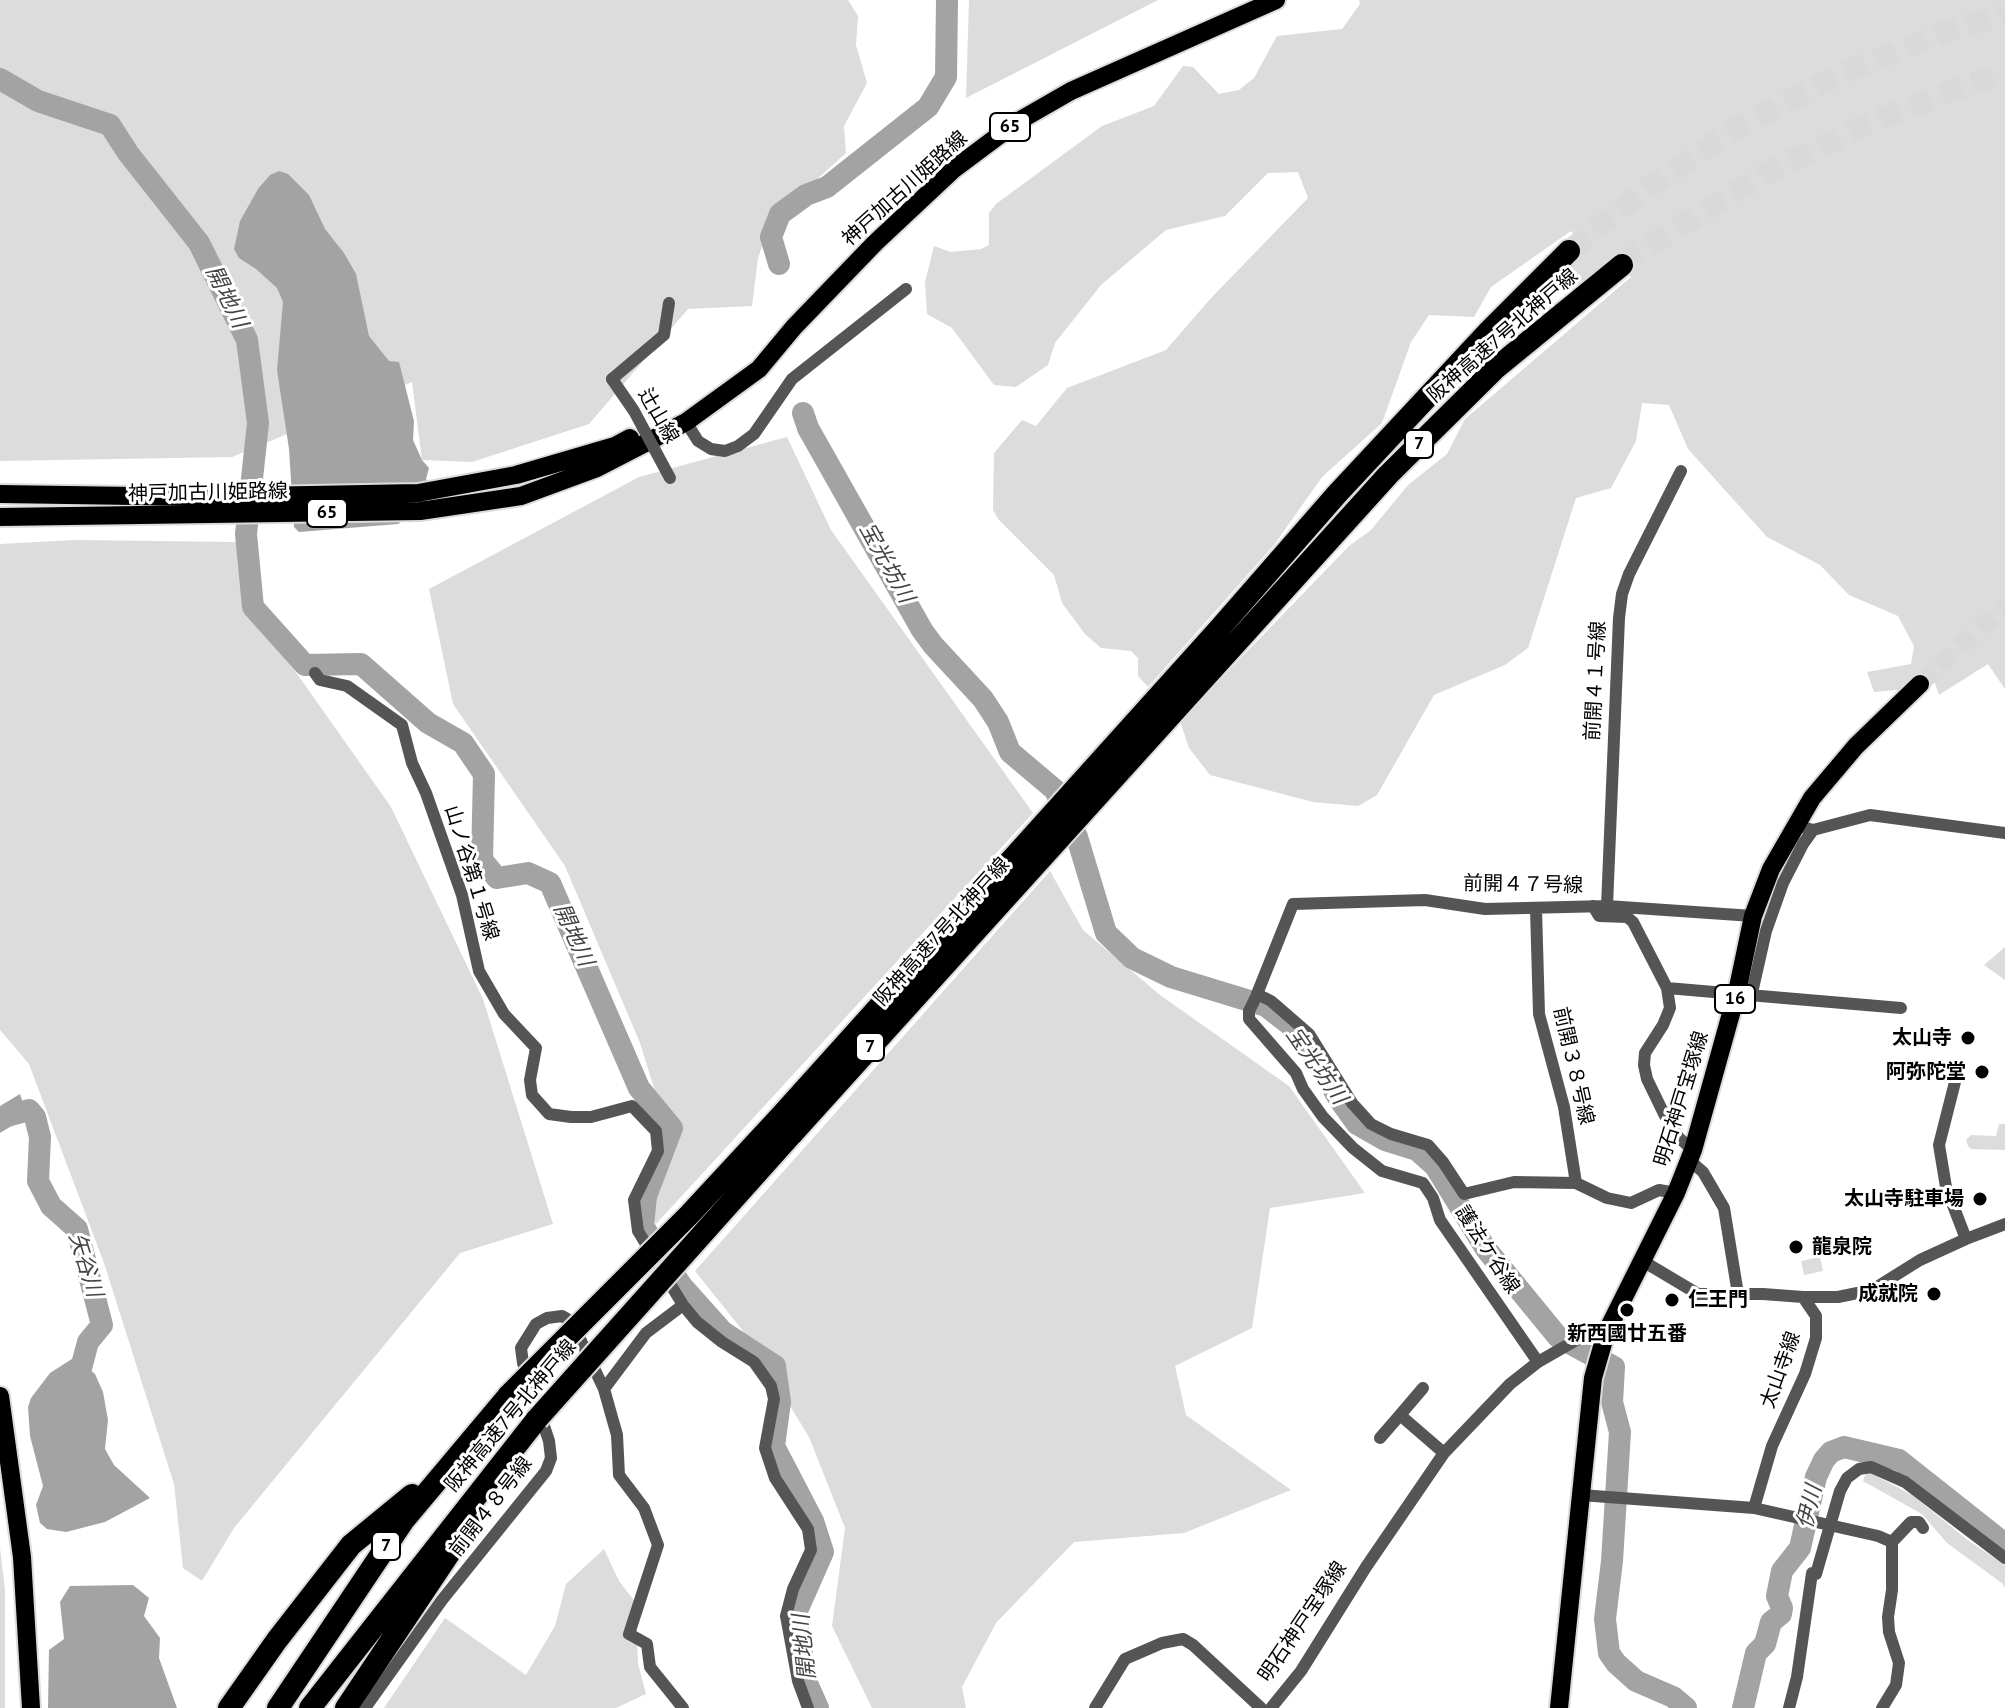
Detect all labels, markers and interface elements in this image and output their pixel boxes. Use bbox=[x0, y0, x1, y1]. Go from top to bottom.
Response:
road number: 65 bbox=[990, 113, 1030, 141]
street label: 神戸加古川姫路線 bbox=[838, 127, 972, 251]
water label: 開地川 bbox=[200, 262, 252, 332]
street label: 阪神高速7号北神戸線 bbox=[1423, 264, 1583, 408]
street label: 辻山線 bbox=[633, 384, 683, 448]
road number: 7 bbox=[1405, 430, 1433, 458]
street label: 神戸加古川姫路線 bbox=[128, 480, 288, 506]
road number: 65 bbox=[307, 499, 347, 527]
water label: 宝光坊川 bbox=[853, 518, 919, 608]
street label: 前開４１号線 bbox=[1581, 620, 1611, 742]
street label: 山ノ谷第１号線 bbox=[439, 803, 503, 943]
street label: 阪神高速7号北神戸線 bbox=[869, 853, 1015, 1011]
street label: 前開４７号線 bbox=[1463, 872, 1583, 898]
water label: 開地川 bbox=[548, 899, 598, 971]
road number: 16 bbox=[1715, 985, 1755, 1013]
street label: 前開３８号線 bbox=[1548, 1005, 1598, 1127]
water label: 宝光坊川 bbox=[1280, 1022, 1352, 1110]
place label: 太山寺 bbox=[1892, 1026, 1952, 1050]
street label: 明石神戸宝塚線 bbox=[1650, 1029, 1714, 1169]
marker: 太山寺 bbox=[1959, 1029, 1977, 1047]
road number: 7 bbox=[856, 1033, 884, 1061]
place label: 阿弥陀堂 bbox=[1886, 1060, 1966, 1084]
marker: 阿弥陀堂 bbox=[1973, 1063, 1991, 1081]
place label: 太山寺駐車場 bbox=[1844, 1187, 1964, 1211]
marker: 太山寺駐車場 bbox=[1971, 1190, 1989, 1208]
street label: 護法ケ谷線 bbox=[1450, 1202, 1524, 1298]
water label: 矢谷川 bbox=[63, 1230, 107, 1300]
place label: 龍泉院 bbox=[1812, 1235, 1872, 1259]
marker: 龍泉院 bbox=[1787, 1238, 1805, 1256]
place label: 成就院 bbox=[1858, 1282, 1918, 1306]
marker: 成就院 bbox=[1925, 1285, 1943, 1303]
place label: 仁王門 bbox=[1688, 1288, 1748, 1312]
marker: 仁王門 bbox=[1663, 1291, 1681, 1309]
marker: 新西國廿五番 bbox=[1618, 1301, 1636, 1319]
place label: 新西國廿五番 bbox=[1567, 1322, 1687, 1346]
street label: 太山寺線 bbox=[1756, 1328, 1806, 1412]
street label: 阪神高速7号北神戸線 bbox=[440, 1335, 582, 1497]
street label: 前開４８号線 bbox=[445, 1452, 537, 1562]
water label: 伊川 bbox=[1792, 1483, 1828, 1531]
road number: 7 bbox=[372, 1532, 400, 1560]
street label: 明石神戸宝塚線 bbox=[1254, 1557, 1352, 1687]
water label: 開地川 bbox=[788, 1613, 822, 1681]

